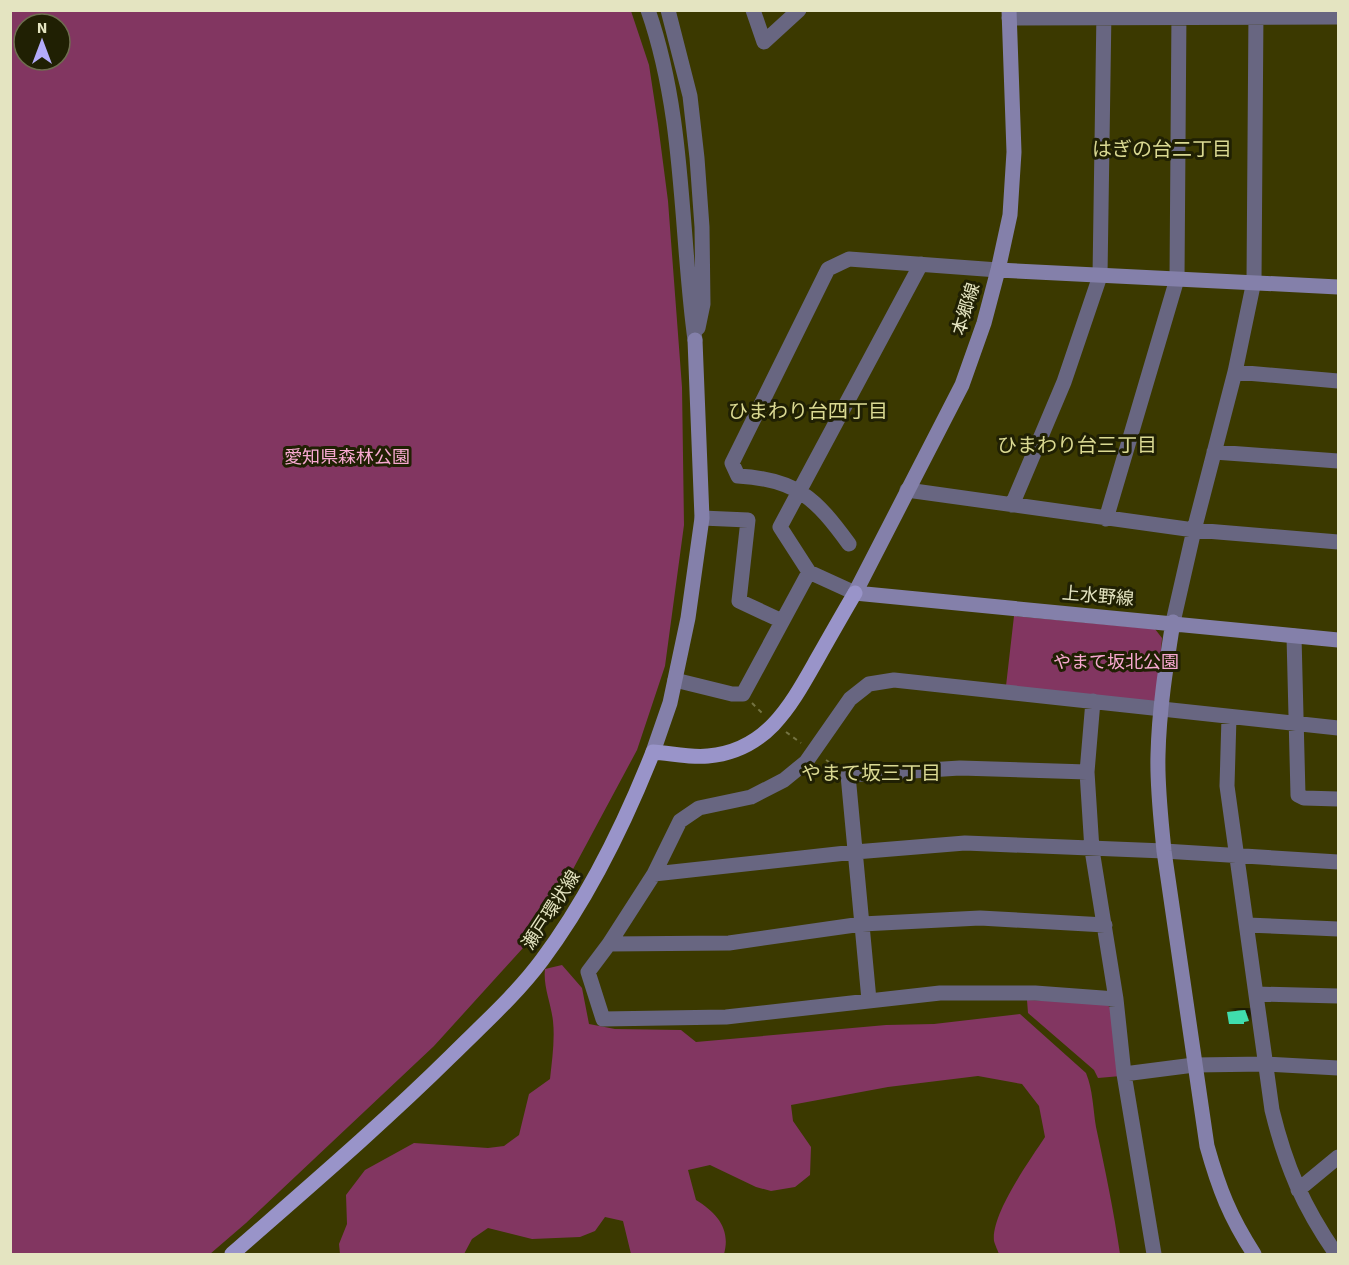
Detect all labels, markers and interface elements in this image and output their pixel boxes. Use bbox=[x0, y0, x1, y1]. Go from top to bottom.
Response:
north arrow bbox=[12, 12, 72, 72]
text: N bbox=[37, 17, 47, 39]
district label: はぎの台二丁目 bbox=[1092, 136, 1232, 164]
street label: 本郷線 bbox=[947, 280, 986, 339]
district label: ひまわり台四丁目 bbox=[728, 398, 888, 426]
district label: ひまわり台三丁目 bbox=[997, 432, 1157, 460]
park label: 愛知県森林公園 bbox=[284, 445, 410, 470]
street label: 上水野線 bbox=[1061, 581, 1135, 612]
park label: やまて坂北公園 bbox=[1053, 650, 1179, 675]
district label: やまて坂三丁目 bbox=[801, 760, 941, 788]
street label: 瀬戸環状線 bbox=[516, 866, 586, 955]

